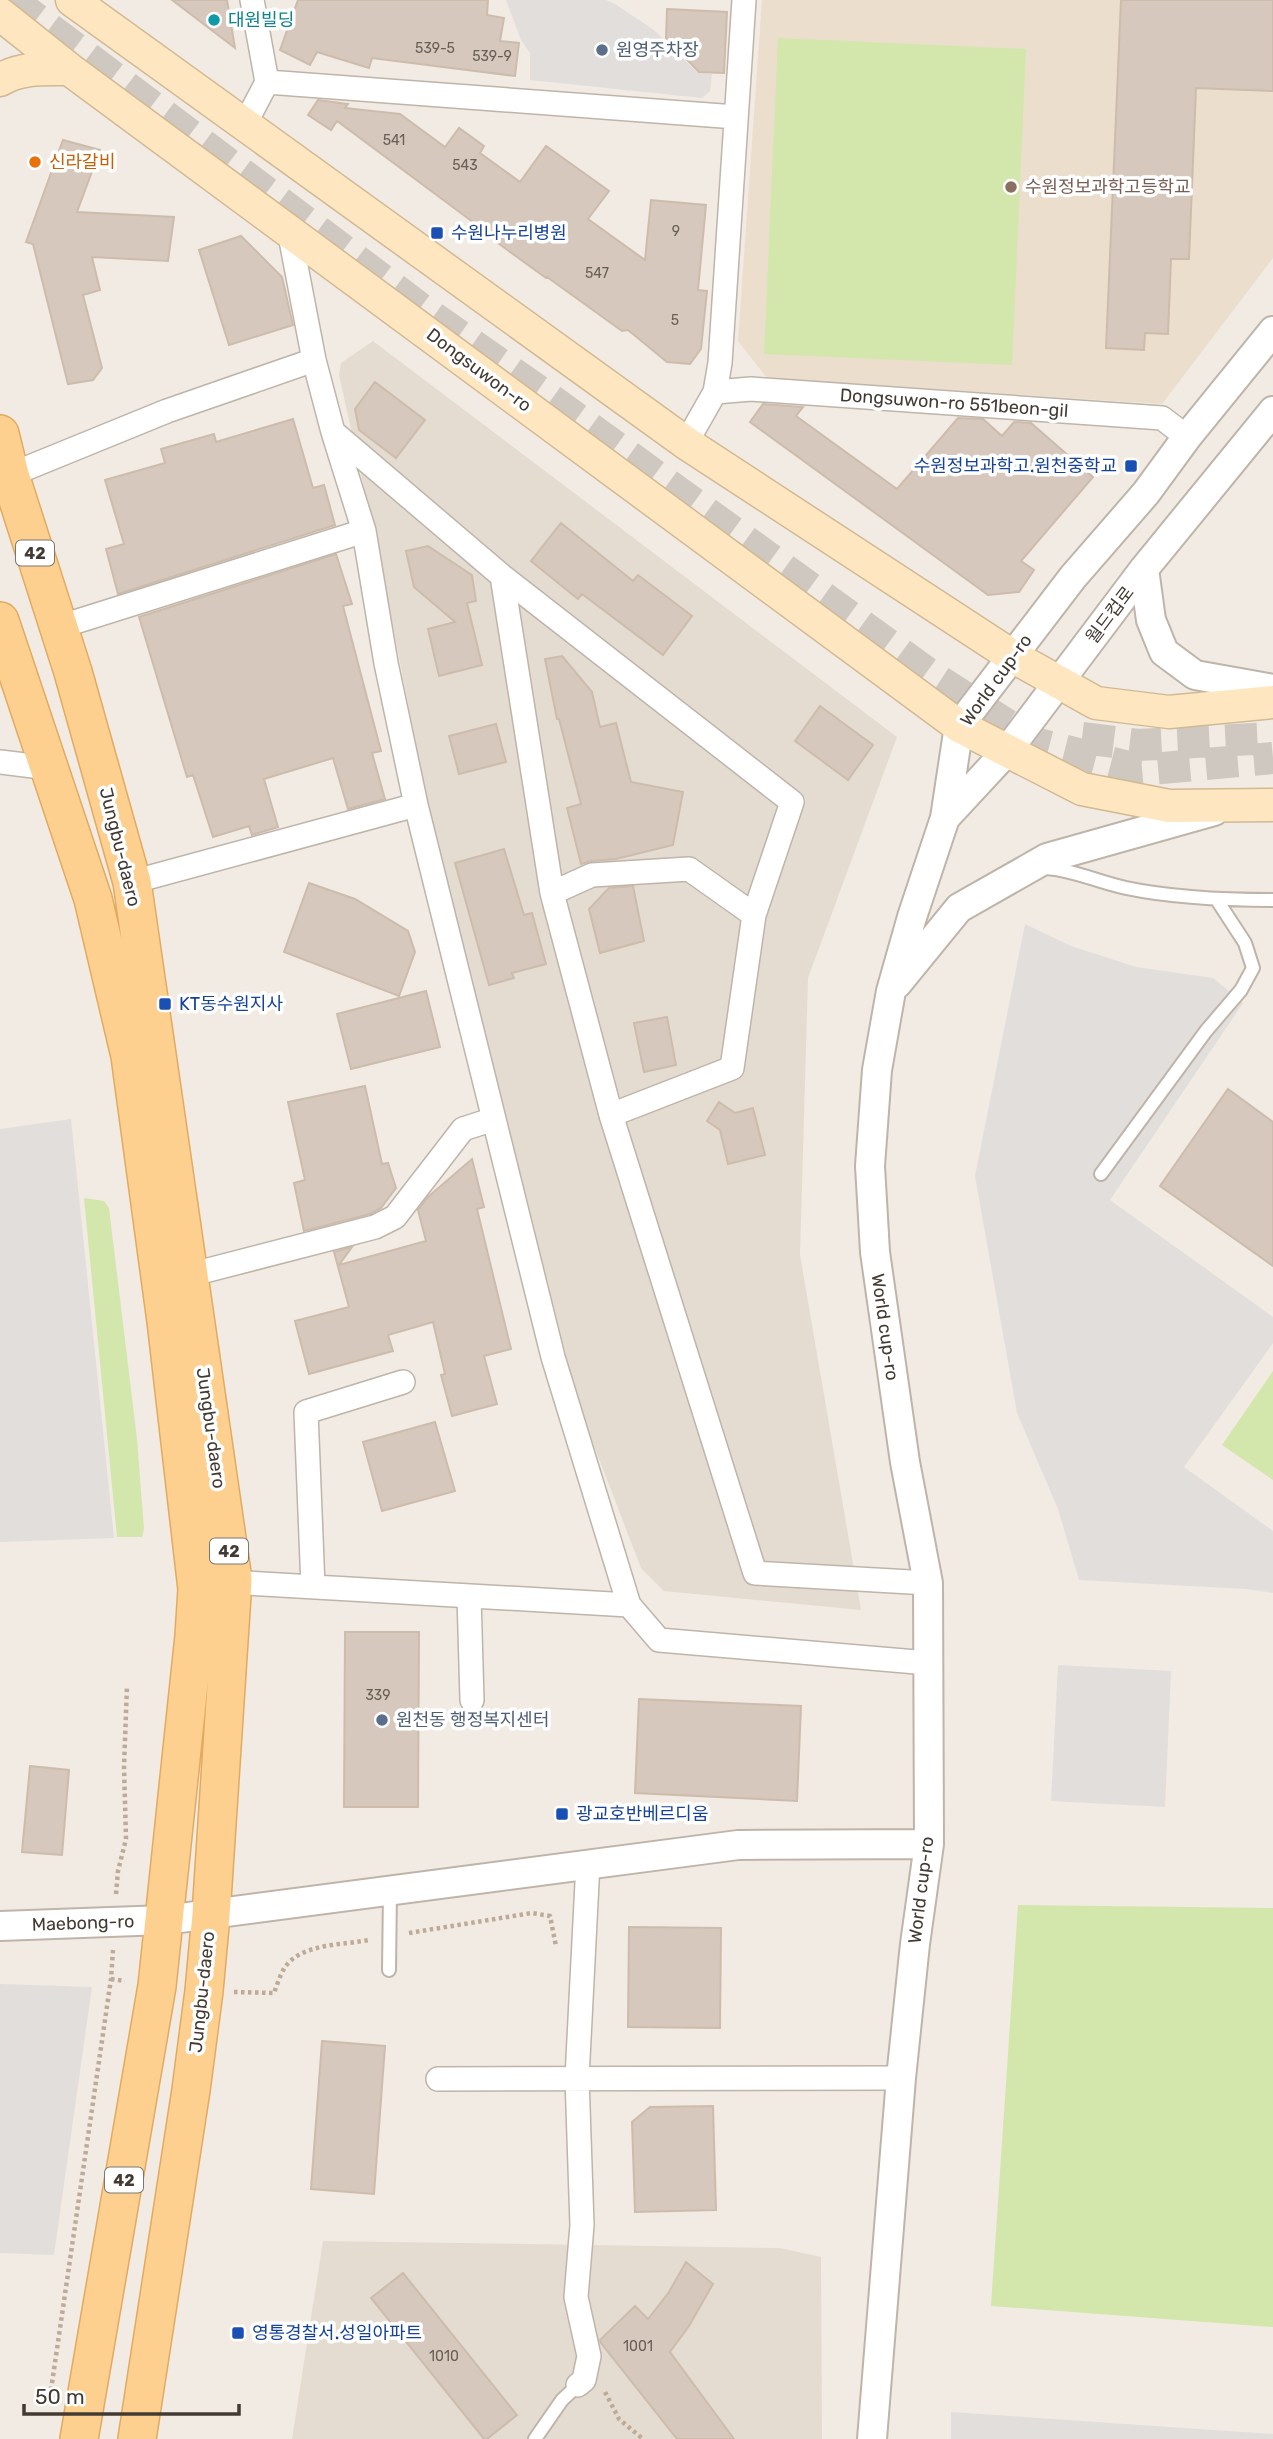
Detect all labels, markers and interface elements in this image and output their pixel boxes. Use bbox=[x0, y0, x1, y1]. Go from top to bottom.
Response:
place label: 대원빌딩 bbox=[228, 9, 294, 31]
marker: 대원빌딩 bbox=[206, 12, 222, 28]
place label: 원영주차장 bbox=[616, 39, 699, 61]
house number: 539-5 bbox=[415, 40, 455, 57]
marker: 원영주차장 bbox=[594, 42, 610, 58]
house number: 539-9 bbox=[472, 48, 512, 65]
house number: 541 bbox=[383, 132, 405, 149]
place label: 신라갈비 bbox=[49, 151, 115, 173]
marker: 신라갈비 bbox=[27, 154, 43, 170]
house number: 543 bbox=[452, 157, 478, 174]
place label: 수원정보과학고등학교 bbox=[1025, 176, 1191, 198]
marker: 수원정보과학고등학교 bbox=[1003, 179, 1019, 195]
place label: 수원나누리병원 bbox=[451, 222, 567, 244]
house number: 9 bbox=[672, 223, 680, 240]
marker: 수원나누리병원 bbox=[429, 225, 445, 241]
house number: 547 bbox=[585, 265, 609, 282]
house number: 5 bbox=[671, 312, 679, 329]
street label: Dongsuwon-ro bbox=[422, 323, 536, 417]
street label: Dongsuwon-ro 551beon-gil bbox=[839, 384, 1069, 422]
place label: 수원정보과학고.원천중학교 bbox=[914, 455, 1117, 477]
marker: 수원정보과학고.원천중학교 bbox=[1123, 458, 1139, 474]
road number: 42 bbox=[16, 540, 54, 566]
street label: 월드컵로 bbox=[1081, 582, 1139, 648]
street label: World cup-ro bbox=[955, 630, 1037, 730]
street label: Jungbu-daero bbox=[95, 785, 145, 909]
place label: KT동수원지사 bbox=[179, 993, 283, 1015]
marker: KT동수원지사 bbox=[157, 996, 173, 1012]
street label: World cup-ro bbox=[867, 1272, 903, 1382]
street label: Jungbu-daero bbox=[192, 1366, 230, 1490]
road number: 42 bbox=[210, 1539, 248, 1564]
house number: 339 bbox=[365, 1687, 391, 1704]
place label: 원천동 행정복지센터 bbox=[396, 1709, 549, 1731]
marker: 원천동 행정복지센터 bbox=[374, 1712, 390, 1728]
place label: 광교호반베르디움 bbox=[576, 1803, 708, 1825]
marker: 광교호반베르디움 bbox=[554, 1806, 570, 1822]
street label: World cup-ro bbox=[904, 1835, 938, 1945]
street label: Maebong-ro bbox=[31, 1910, 135, 1936]
street label: Jungbu-daero bbox=[185, 1930, 219, 2054]
road number: 42 bbox=[105, 2168, 143, 2192]
place label: 영통경찰서.성일아파트 bbox=[252, 2322, 422, 2344]
marker: 영통경찰서.성일아파트 bbox=[230, 2325, 246, 2341]
house number: 1001 bbox=[623, 2338, 653, 2355]
house number: 1010 bbox=[429, 2348, 459, 2365]
scale bar bbox=[24, 2372, 240, 2416]
text: 50 m bbox=[35, 2384, 85, 2409]

